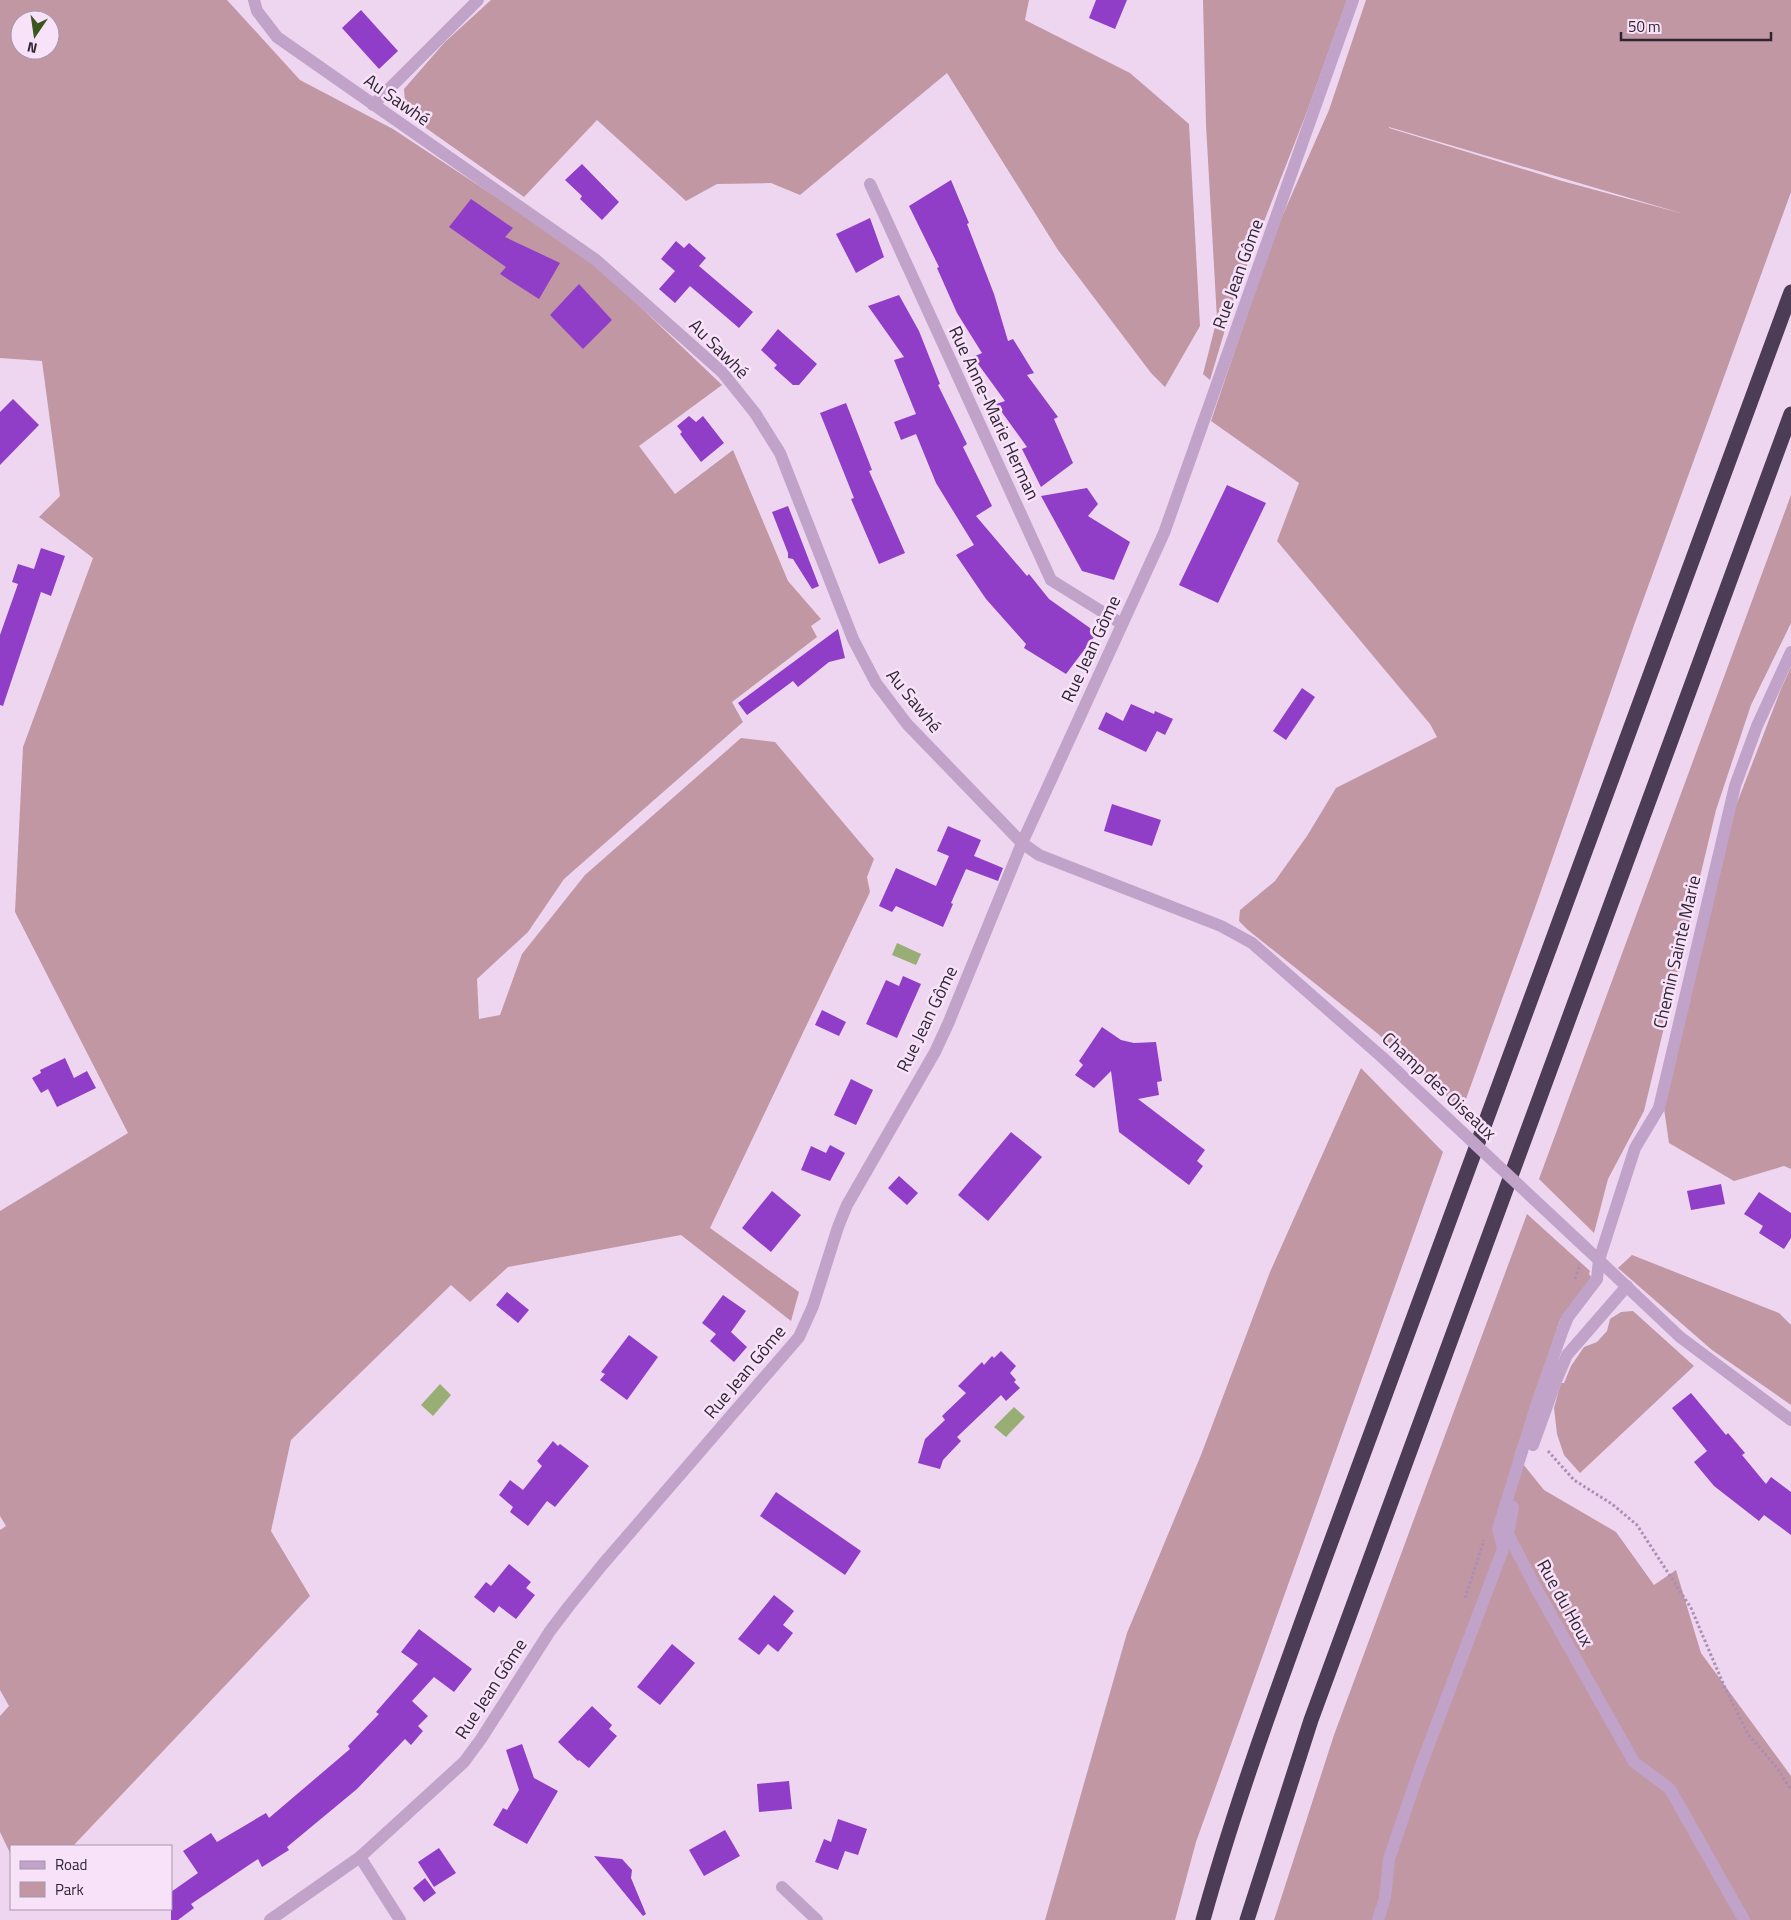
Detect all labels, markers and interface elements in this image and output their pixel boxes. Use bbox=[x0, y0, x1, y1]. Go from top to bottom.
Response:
north arrow bbox=[10, 10, 60, 60]
scale bar bbox=[1621, 10, 1771, 42]
text: 50 m bbox=[1628, 15, 1661, 38]
text: N bbox=[25, 37, 39, 59]
street label: Au Sawhé bbox=[359, 67, 436, 132]
street label: Rue Jean Gôme bbox=[1205, 215, 1270, 333]
street label: Au Sawhé bbox=[683, 312, 756, 385]
street label: Rue Anne-Marie Herman bbox=[942, 321, 1047, 504]
street label: Rue Jean Gôme bbox=[1054, 591, 1127, 707]
street label: Au Sawhé bbox=[880, 663, 949, 739]
street label: Chemin Sainte Marie bbox=[1646, 873, 1707, 1031]
street label: Rue Jean Gôme bbox=[889, 961, 964, 1076]
street label: Champ des Oiseaux bbox=[1376, 1025, 1503, 1146]
street label: Rue Jean Gôme bbox=[697, 1319, 792, 1424]
street label: Rue du Houx bbox=[1530, 1554, 1601, 1651]
street label: Rue Jean Gôme bbox=[448, 1633, 533, 1744]
legend bbox=[10, 1845, 172, 1910]
text: Road bbox=[55, 1853, 87, 1876]
text: Park bbox=[55, 1878, 84, 1901]

